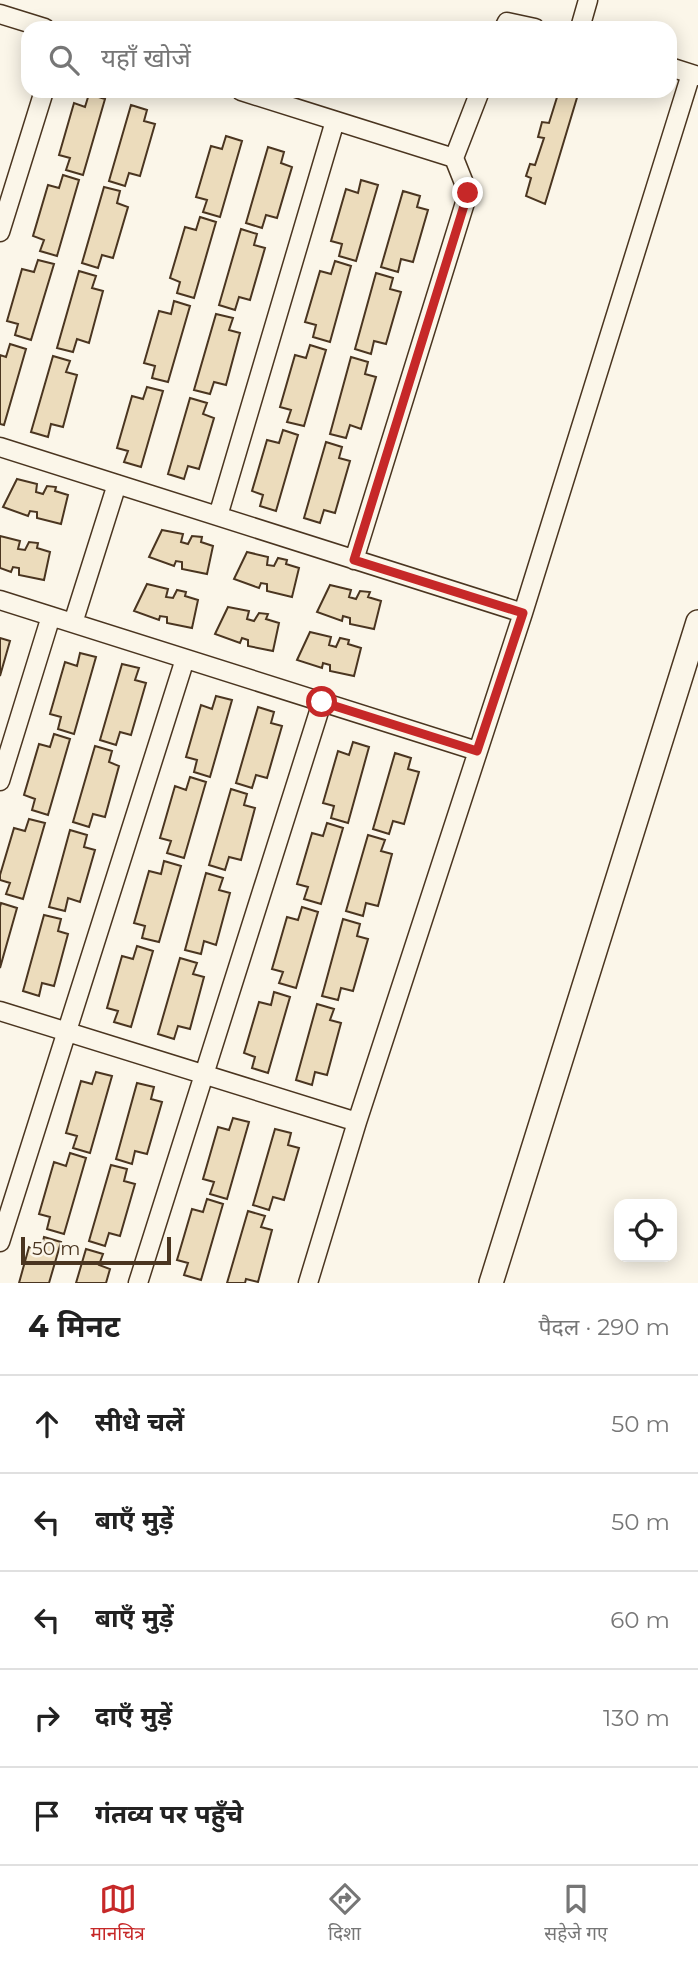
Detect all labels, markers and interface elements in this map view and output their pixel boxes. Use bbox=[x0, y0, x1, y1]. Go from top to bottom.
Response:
search box bbox=[21, 21, 677, 98]
icon: search bbox=[45, 41, 83, 79]
text: यहाँ खोजें bbox=[101, 42, 191, 74]
route end bbox=[452, 177, 483, 208]
route start bbox=[306, 686, 337, 717]
map controls bbox=[614, 1199, 677, 1262]
button: locate bbox=[614, 1199, 677, 1262]
scale bar bbox=[21, 1234, 172, 1266]
text: 50 m bbox=[32, 1237, 80, 1260]
text: 4 मिनट bbox=[28, 1308, 120, 1345]
text: पैदल · 290 m bbox=[539, 1313, 670, 1341]
icon: ahead bbox=[28, 1405, 66, 1443]
text: सीधे चलें bbox=[95, 1406, 184, 1438]
text: 50 m bbox=[611, 1410, 670, 1438]
icon: left bbox=[28, 1503, 66, 1541]
text: बाएँ मुड़ें bbox=[95, 1504, 174, 1536]
text: 50 m bbox=[611, 1508, 670, 1536]
icon: left bbox=[28, 1601, 66, 1639]
text: बाएँ मुड़ें bbox=[95, 1602, 174, 1634]
text: 60 m bbox=[610, 1606, 670, 1634]
icon: right bbox=[28, 1699, 66, 1737]
text: दाएँ मुड़ें bbox=[95, 1700, 172, 1732]
text: 130 m bbox=[603, 1704, 670, 1732]
icon: arrive bbox=[28, 1797, 66, 1835]
text: गंतव्य पर पहुँचे bbox=[95, 1798, 243, 1830]
tab: मानचित्र bbox=[90, 1880, 145, 1948]
tab: दिशा bbox=[326, 1880, 364, 1948]
tab: सहेजे गए bbox=[544, 1880, 608, 1948]

